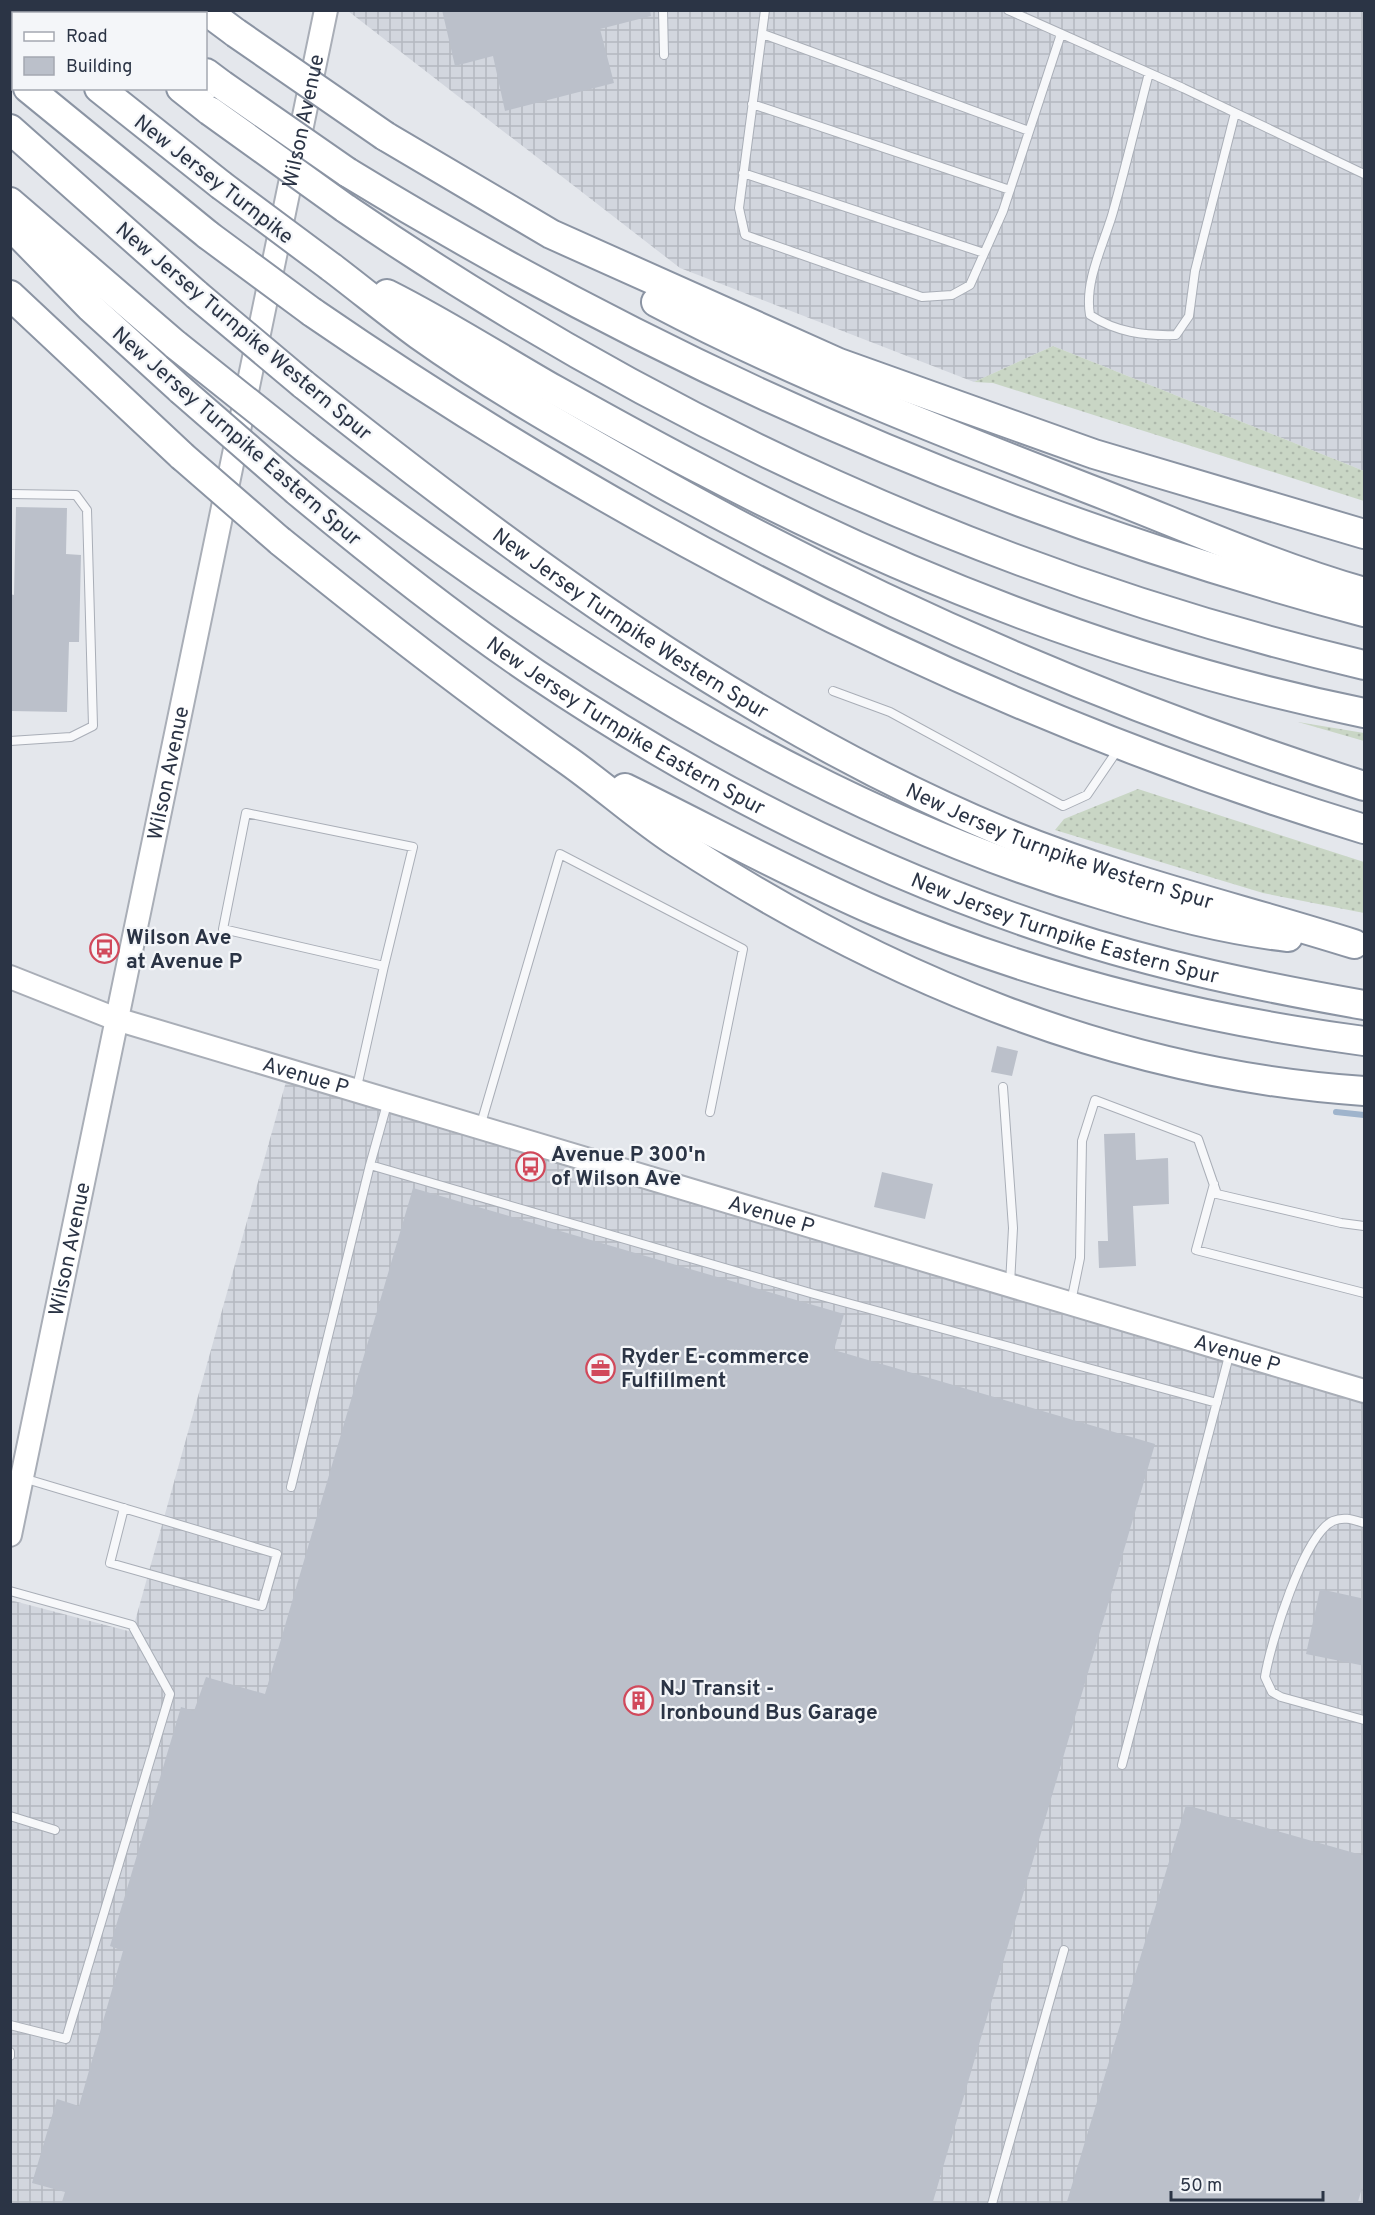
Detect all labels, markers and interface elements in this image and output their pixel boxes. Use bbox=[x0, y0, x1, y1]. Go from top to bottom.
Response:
legend bbox=[12, 12, 207, 90]
text: Road bbox=[66, 26, 108, 49]
street label: Wilson Avenue bbox=[277, 52, 331, 191]
text: Building bbox=[66, 56, 132, 79]
street label: New Jersey Turnpike bbox=[128, 109, 298, 251]
street label: New Jersey Turnpike Western Spur bbox=[109, 217, 377, 447]
street label: New Jersey Turnpike Eastern Spur bbox=[106, 321, 366, 553]
street label: New Jersey Turnpike Western Spur bbox=[486, 523, 773, 726]
street label: New Jersey Turnpike Eastern Spur bbox=[480, 632, 769, 822]
street label: Wilson Avenue bbox=[142, 704, 196, 843]
street label: New Jersey Turnpike Western Spur bbox=[901, 778, 1216, 917]
street label: New Jersey Turnpike Eastern Spur bbox=[906, 867, 1221, 991]
place label: Wilson Ave at Avenue P bbox=[126, 925, 242, 976]
bus stop icon: Wilson Ave at Avenue P bbox=[89, 933, 121, 965]
street label: Avenue P bbox=[259, 1051, 352, 1103]
place label: Avenue P 300'n of Wilson Ave bbox=[551, 1142, 706, 1193]
bus stop icon: Avenue P 300'n of Wilson Ave bbox=[514, 1150, 546, 1182]
street label: Wilson Avenue bbox=[44, 1180, 98, 1319]
street label: Avenue P bbox=[725, 1190, 817, 1241]
street label: Avenue P bbox=[1191, 1329, 1283, 1380]
place label: Ryder E-commerce Fulfillment bbox=[621, 1344, 809, 1395]
office icon: Ryder E-commerce Fulfillment bbox=[584, 1352, 616, 1384]
place label: NJ Transit - Ironbound Bus Garage bbox=[660, 1676, 878, 1727]
building icon: NJ Transit - Ironbound Bus Garage bbox=[623, 1684, 655, 1716]
scale bar bbox=[1171, 2164, 1322, 2202]
text: 50 m bbox=[1180, 2175, 1222, 2198]

